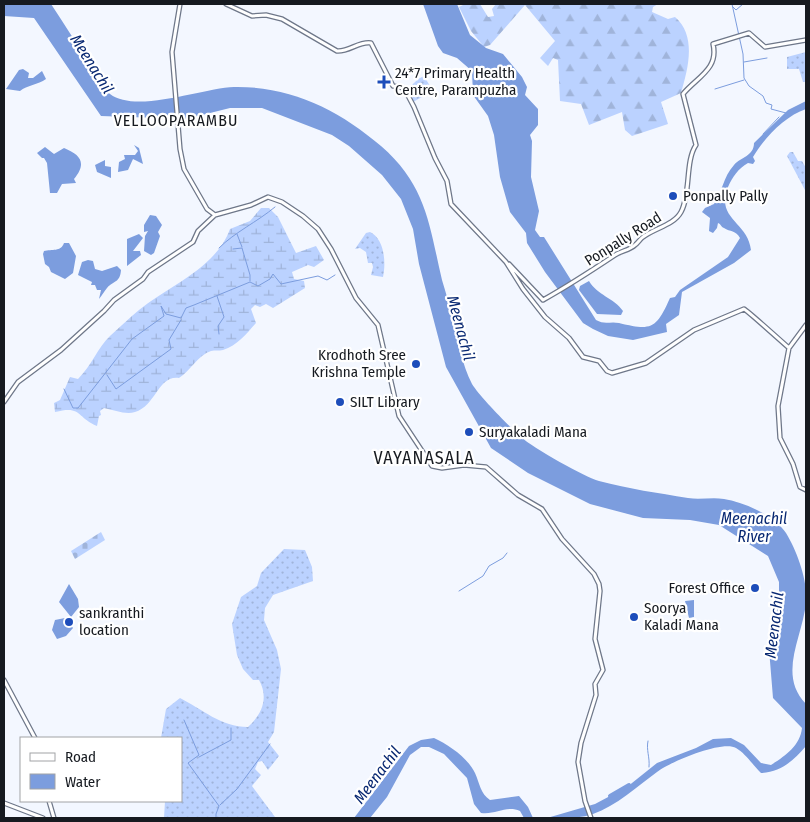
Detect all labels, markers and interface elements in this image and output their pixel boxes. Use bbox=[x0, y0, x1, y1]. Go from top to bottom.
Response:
water label: Meenachil bbox=[66, 31, 118, 97]
place label: 24*7 Primary Health Centre, Parampuzha bbox=[395, 64, 516, 99]
marker: 24*7 Primary Health Centre, Parampuzha bbox=[377, 75, 391, 89]
district label: VELLOOPARAMBU bbox=[114, 111, 238, 130]
place label: Ponpally Pally bbox=[683, 187, 768, 205]
marker: Ponpally Pally bbox=[667, 190, 679, 202]
street label: Ponpally Road bbox=[581, 208, 665, 270]
water label: Meenachil bbox=[443, 293, 479, 363]
place label: Krodhoth Sree Krishna Temple bbox=[312, 346, 406, 381]
marker: Krodhoth Sree Krishna Temple bbox=[410, 358, 422, 370]
place label: SILT Library bbox=[350, 393, 420, 411]
marker: SILT Library bbox=[334, 396, 346, 408]
place label: Suryakaladi Mana bbox=[479, 423, 587, 441]
marker: Suryakaladi Mana bbox=[463, 426, 475, 438]
district label: VAYANASALA bbox=[373, 447, 475, 469]
water label: Meenachil River bbox=[721, 509, 787, 546]
place label: Forest Office bbox=[669, 579, 745, 597]
marker: Forest Office bbox=[749, 582, 761, 594]
water label: Meenachil bbox=[761, 591, 787, 659]
place label: Soorya Kaladi Mana bbox=[644, 599, 719, 634]
place label: sankranthi location bbox=[79, 604, 144, 639]
marker: Soorya Kaladi Mana bbox=[628, 611, 640, 623]
marker: sankranthi location bbox=[63, 616, 75, 628]
legend bbox=[20, 737, 182, 802]
water label: Meenachil bbox=[349, 743, 405, 807]
text: Road bbox=[65, 748, 96, 766]
text: Water bbox=[65, 773, 101, 791]

